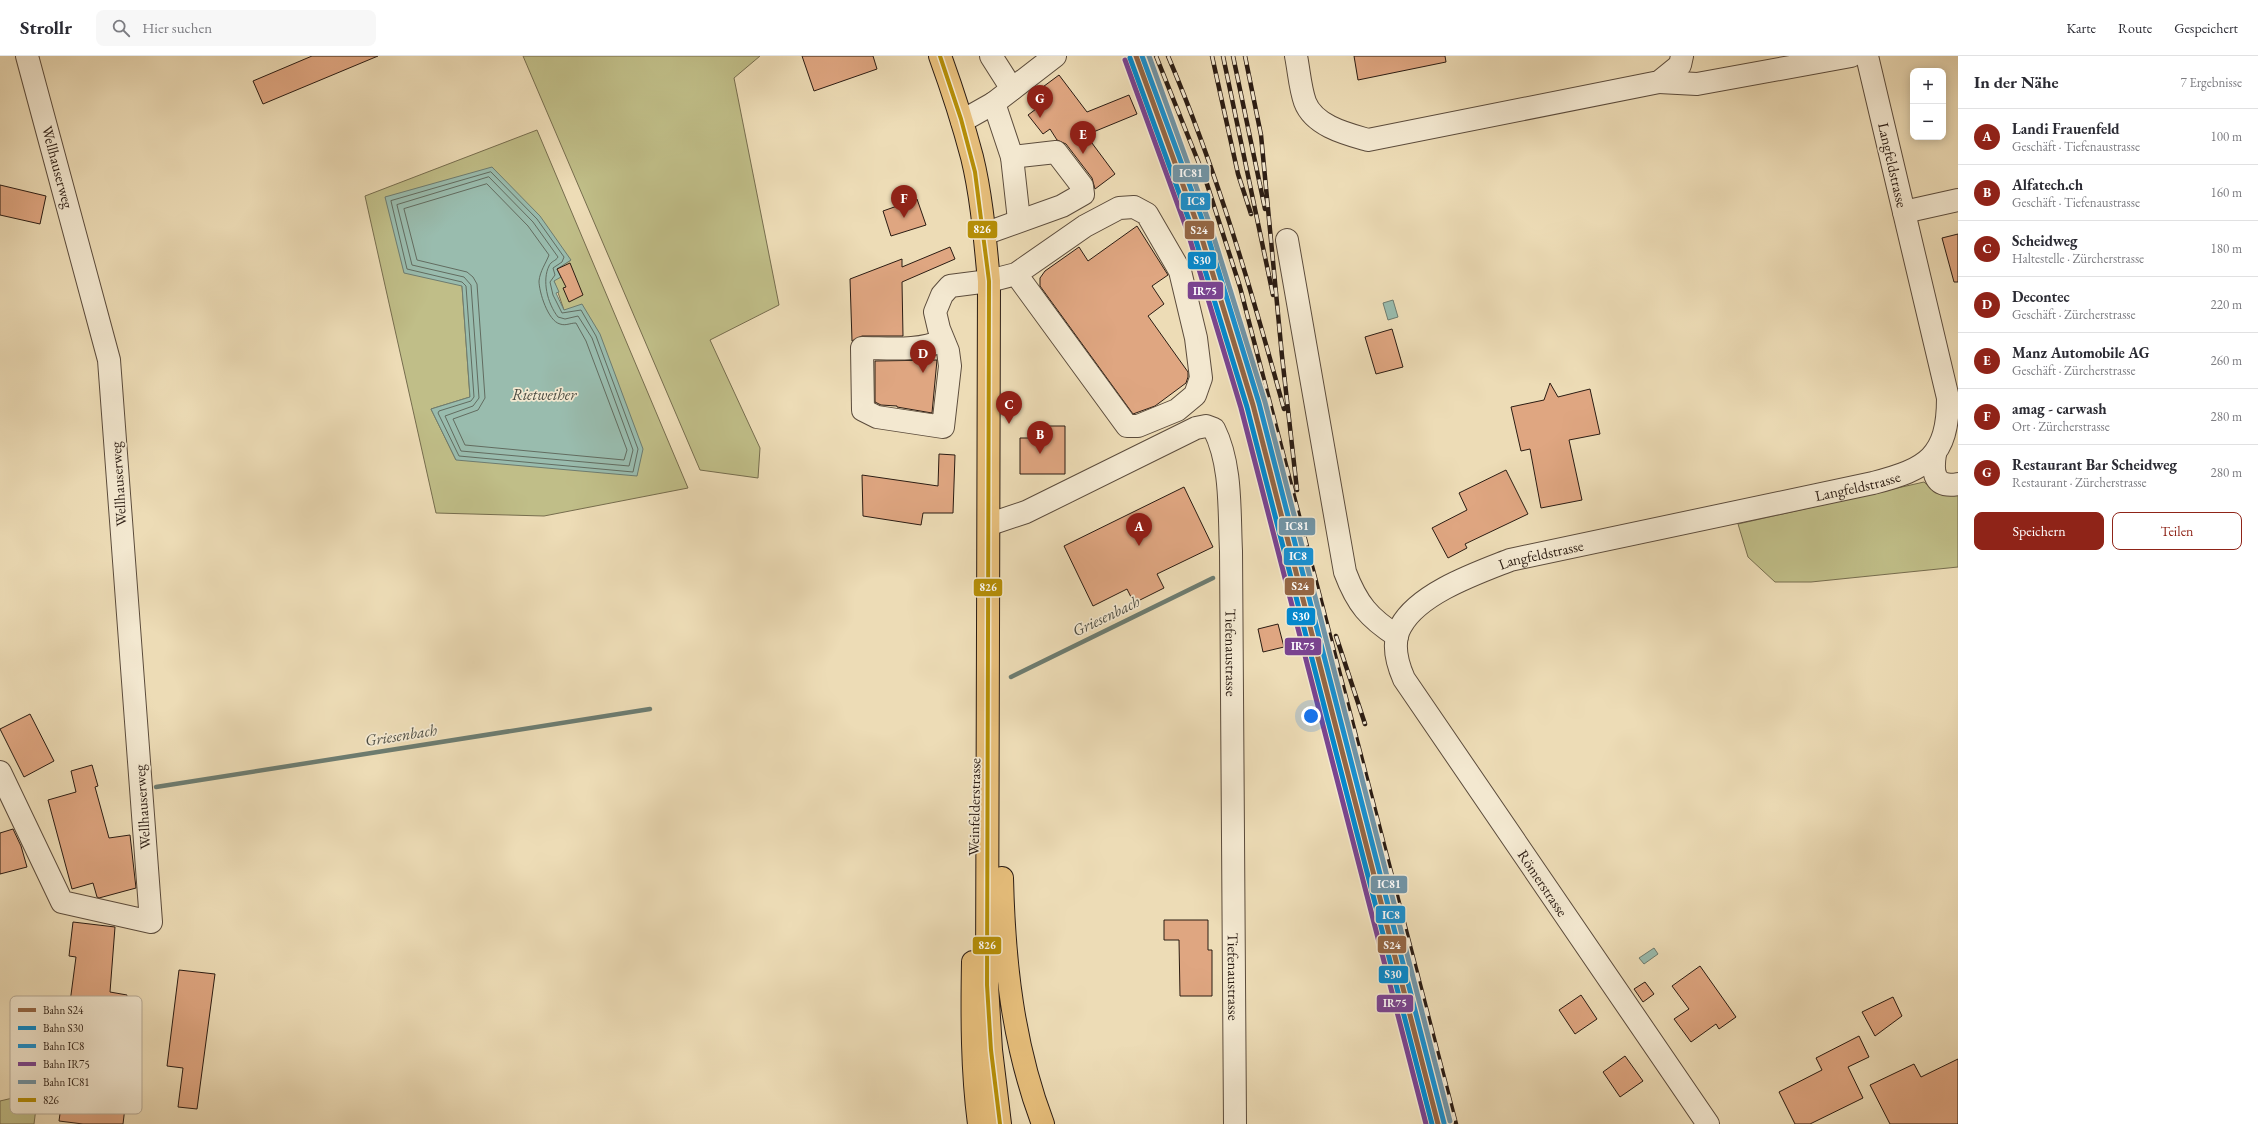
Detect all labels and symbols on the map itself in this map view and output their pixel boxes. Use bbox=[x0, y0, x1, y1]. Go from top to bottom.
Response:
pin: G bbox=[1027, 85, 1053, 118]
pin: E bbox=[1070, 121, 1096, 154]
street label: Langfeldstrasse bbox=[1874, 121, 1912, 210]
street label: Wellhauserweg bbox=[38, 124, 78, 211]
line badge: IC81 bbox=[1172, 164, 1210, 183]
text: IC81 bbox=[1179, 166, 1203, 180]
pin: F bbox=[891, 185, 917, 218]
line badge: IC8 bbox=[1180, 192, 1211, 211]
text: IC8 bbox=[1187, 194, 1205, 208]
line badge: 826 bbox=[967, 220, 998, 239]
line badge: S24 bbox=[1184, 220, 1215, 240]
text: 826 bbox=[973, 222, 991, 236]
text: S24 bbox=[1190, 223, 1208, 237]
line badge: S30 bbox=[1187, 251, 1217, 270]
text: S30 bbox=[1193, 253, 1211, 267]
line badge: IR75 bbox=[1187, 281, 1224, 300]
text: IR75 bbox=[1193, 284, 1217, 298]
pin: D bbox=[910, 340, 936, 373]
water label: Rietweiher bbox=[512, 384, 577, 405]
pin: C bbox=[996, 391, 1022, 424]
pin: B bbox=[1027, 421, 1053, 454]
street label: Wellhauserweg bbox=[106, 441, 130, 527]
street label: Langfeldstrasse bbox=[1813, 466, 1903, 505]
pin: A bbox=[1126, 513, 1152, 546]
line badge: IC81 bbox=[1278, 517, 1316, 536]
text: IC81 bbox=[1285, 519, 1309, 533]
street label: Langfeldstrasse bbox=[1495, 535, 1585, 573]
line badge: IC8 bbox=[1283, 547, 1314, 566]
text: IC8 bbox=[1289, 549, 1307, 563]
line badge: S24 bbox=[1284, 577, 1315, 596]
line badge: 826 bbox=[973, 578, 1003, 597]
text: S24 bbox=[1291, 579, 1309, 593]
text: 826 bbox=[979, 580, 997, 594]
water label: Griesenbach bbox=[1069, 591, 1143, 641]
line badge: S30 bbox=[1286, 607, 1316, 626]
street label: Tiefenaustrasse bbox=[1222, 609, 1242, 697]
text: S30 bbox=[1292, 609, 1310, 623]
line badge: IR75 bbox=[1284, 637, 1322, 656]
text: IR75 bbox=[1291, 639, 1315, 653]
your location bbox=[1301, 706, 1321, 726]
water label: Griesenbach bbox=[364, 719, 439, 751]
street label: Weinfelderstrasse bbox=[964, 758, 984, 856]
street label: Wellhauserweg bbox=[130, 764, 154, 850]
street label: Römerstrasse bbox=[1514, 846, 1572, 920]
line badge: IC81 bbox=[1370, 875, 1408, 894]
text: IC81 bbox=[1377, 877, 1401, 891]
line badge: IC8 bbox=[1375, 905, 1406, 924]
text: IC8 bbox=[1382, 908, 1400, 922]
street label: Tiefenaustrasse bbox=[1224, 933, 1244, 1021]
line badge: S24 bbox=[1377, 935, 1407, 954]
line badge: 826 bbox=[972, 936, 1002, 955]
text: 826 bbox=[978, 938, 996, 952]
text: S24 bbox=[1383, 938, 1401, 952]
line badge: S30 bbox=[1378, 965, 1409, 984]
text: S30 bbox=[1384, 967, 1402, 981]
line badge: IR75 bbox=[1376, 994, 1414, 1013]
legend bbox=[10, 996, 142, 1114]
text: IR75 bbox=[1383, 996, 1407, 1010]
text: Bahn S24 bbox=[43, 1003, 84, 1017]
text: Bahn S30 bbox=[43, 1021, 83, 1035]
text: Bahn IC8 bbox=[43, 1039, 84, 1053]
text: Bahn IR75 bbox=[43, 1057, 90, 1071]
text: Bahn IC81 bbox=[43, 1075, 90, 1089]
text: 826 bbox=[43, 1093, 60, 1107]

